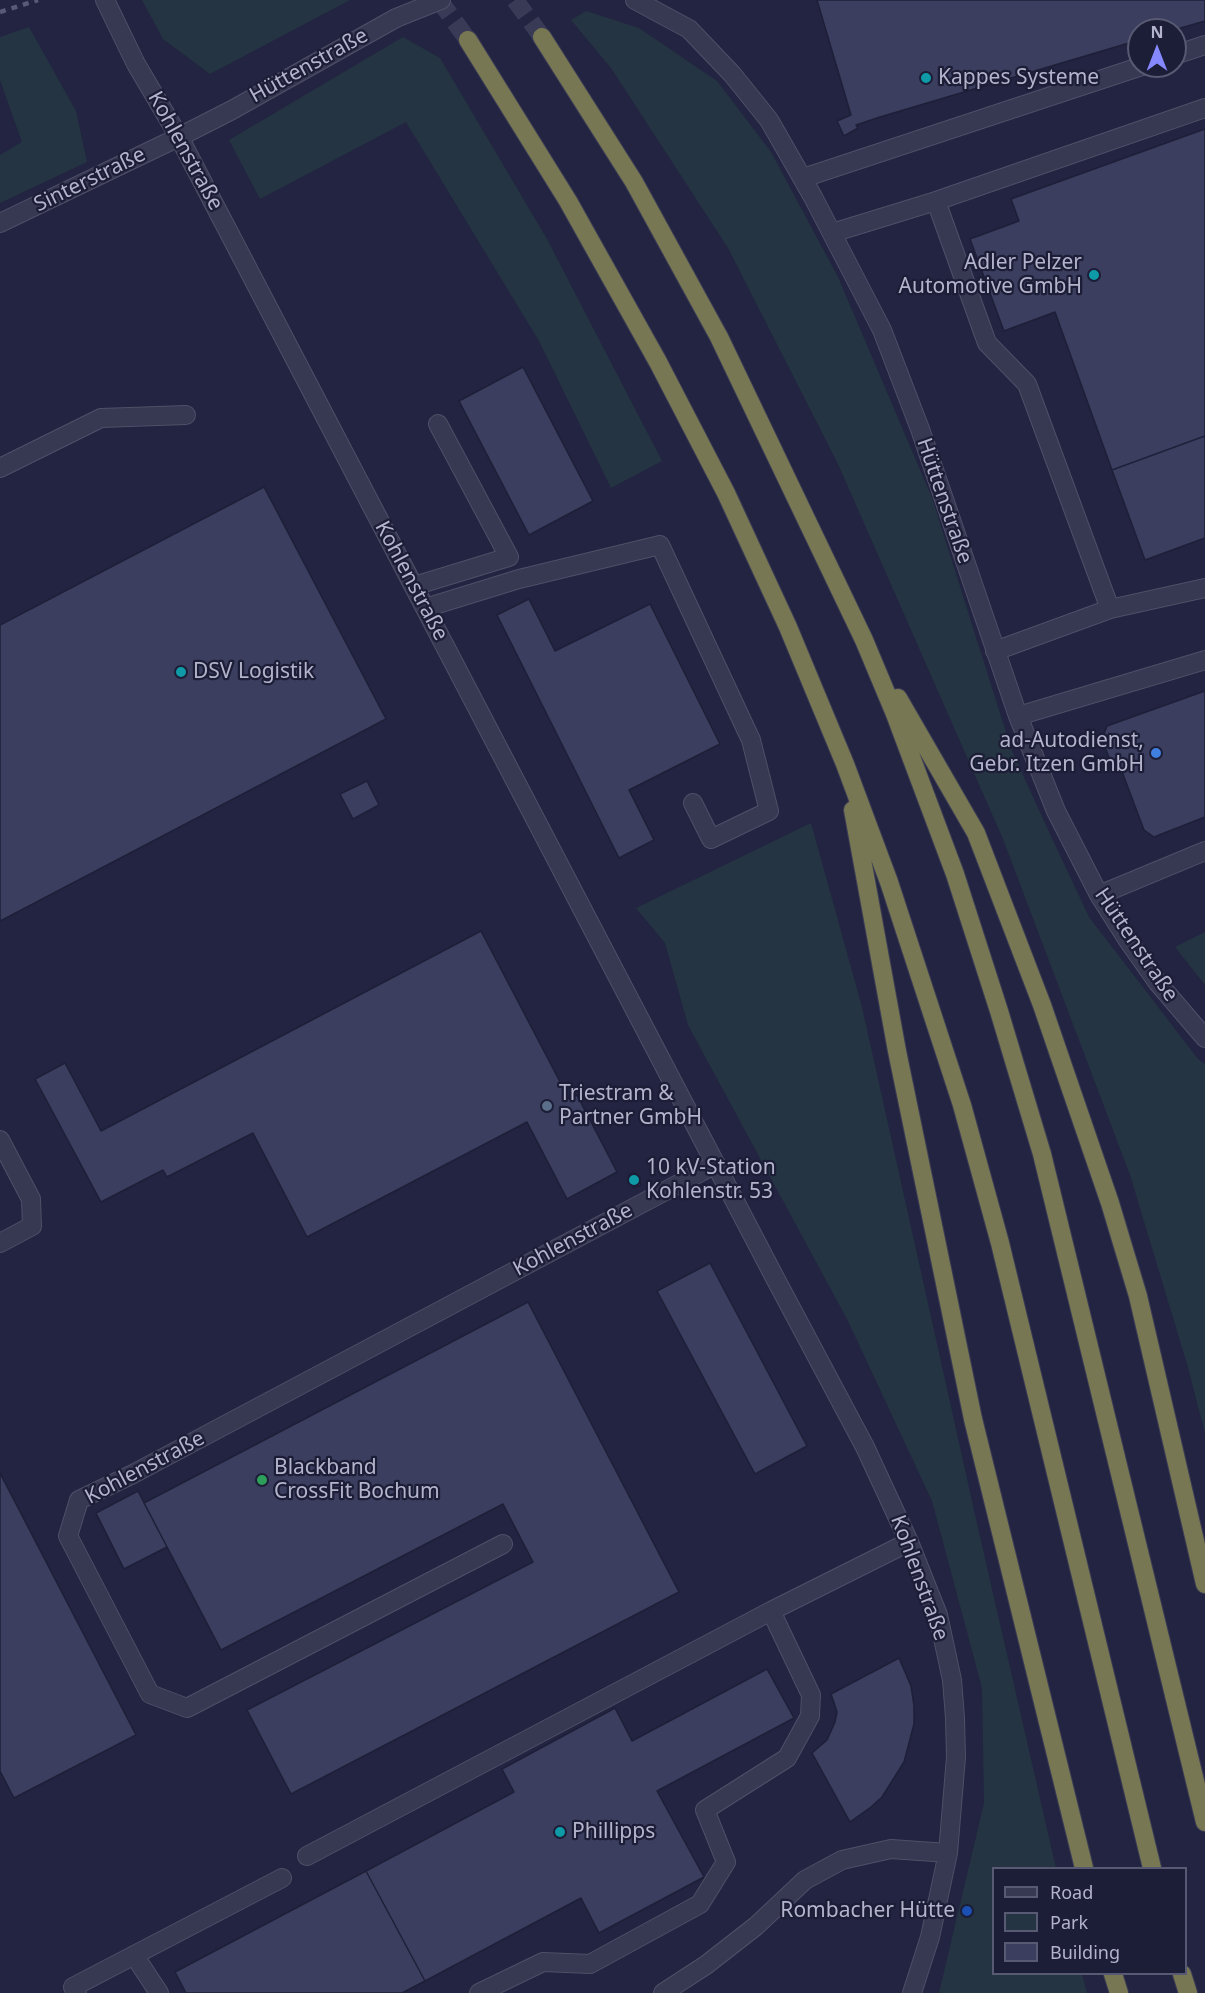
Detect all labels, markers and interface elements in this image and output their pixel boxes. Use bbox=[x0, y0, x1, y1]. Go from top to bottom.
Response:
north arrow bbox=[1127, 18, 1187, 78]
text: N bbox=[1150, 21, 1164, 43]
street label: Hüttenstraße bbox=[245, 23, 373, 109]
place label: Kappes Systeme bbox=[938, 65, 1099, 91]
marker: Kappes Systeme bbox=[919, 71, 933, 85]
street label: Kohlenstraße bbox=[142, 87, 228, 215]
street label: Sinterstraße bbox=[30, 142, 150, 218]
place label: Adler Pelzer Automotive GmbH bbox=[899, 250, 1082, 300]
marker: Adler Pelzer Automotive GmbH bbox=[1087, 268, 1101, 282]
street label: Hüttenstraße bbox=[911, 435, 977, 567]
street label: Kohlenstraße bbox=[369, 517, 453, 645]
place label: DSV Logistik bbox=[193, 659, 314, 685]
marker: DSV Logistik bbox=[174, 665, 188, 679]
place label: ad-Autodienst, Gebr. Itzen GmbH bbox=[969, 728, 1144, 778]
marker: ad-Autodienst, Gebr. Itzen GmbH bbox=[1149, 746, 1163, 760]
street label: Hüttenstraße bbox=[1089, 884, 1183, 1006]
place label: Triestram & Partner GmbH bbox=[559, 1081, 702, 1131]
marker: Triestram & Partner GmbH bbox=[540, 1099, 554, 1113]
place label: 10 kV-Station Kohlenstr. 53 bbox=[646, 1155, 776, 1205]
marker: 10 kV-Station Kohlenstr. 53 bbox=[627, 1173, 641, 1187]
street label: Kohlenstraße bbox=[509, 1198, 637, 1282]
street label: Kohlenstraße bbox=[81, 1426, 209, 1510]
place label: Blackband CrossFit Bochum bbox=[274, 1455, 440, 1505]
marker: Blackband CrossFit Bochum bbox=[255, 1473, 269, 1487]
street label: Kohlenstraße bbox=[885, 1512, 953, 1644]
place label: Phillipps bbox=[572, 1819, 655, 1845]
marker: Phillipps bbox=[553, 1825, 567, 1839]
legend bbox=[992, 1867, 1187, 1975]
text: Road bbox=[1050, 1880, 1093, 1904]
place label: Rombacher Hütte bbox=[780, 1898, 955, 1924]
marker: Rombacher Hütte bbox=[960, 1904, 974, 1918]
text: Park bbox=[1050, 1910, 1088, 1934]
text: Building bbox=[1050, 1940, 1120, 1964]

